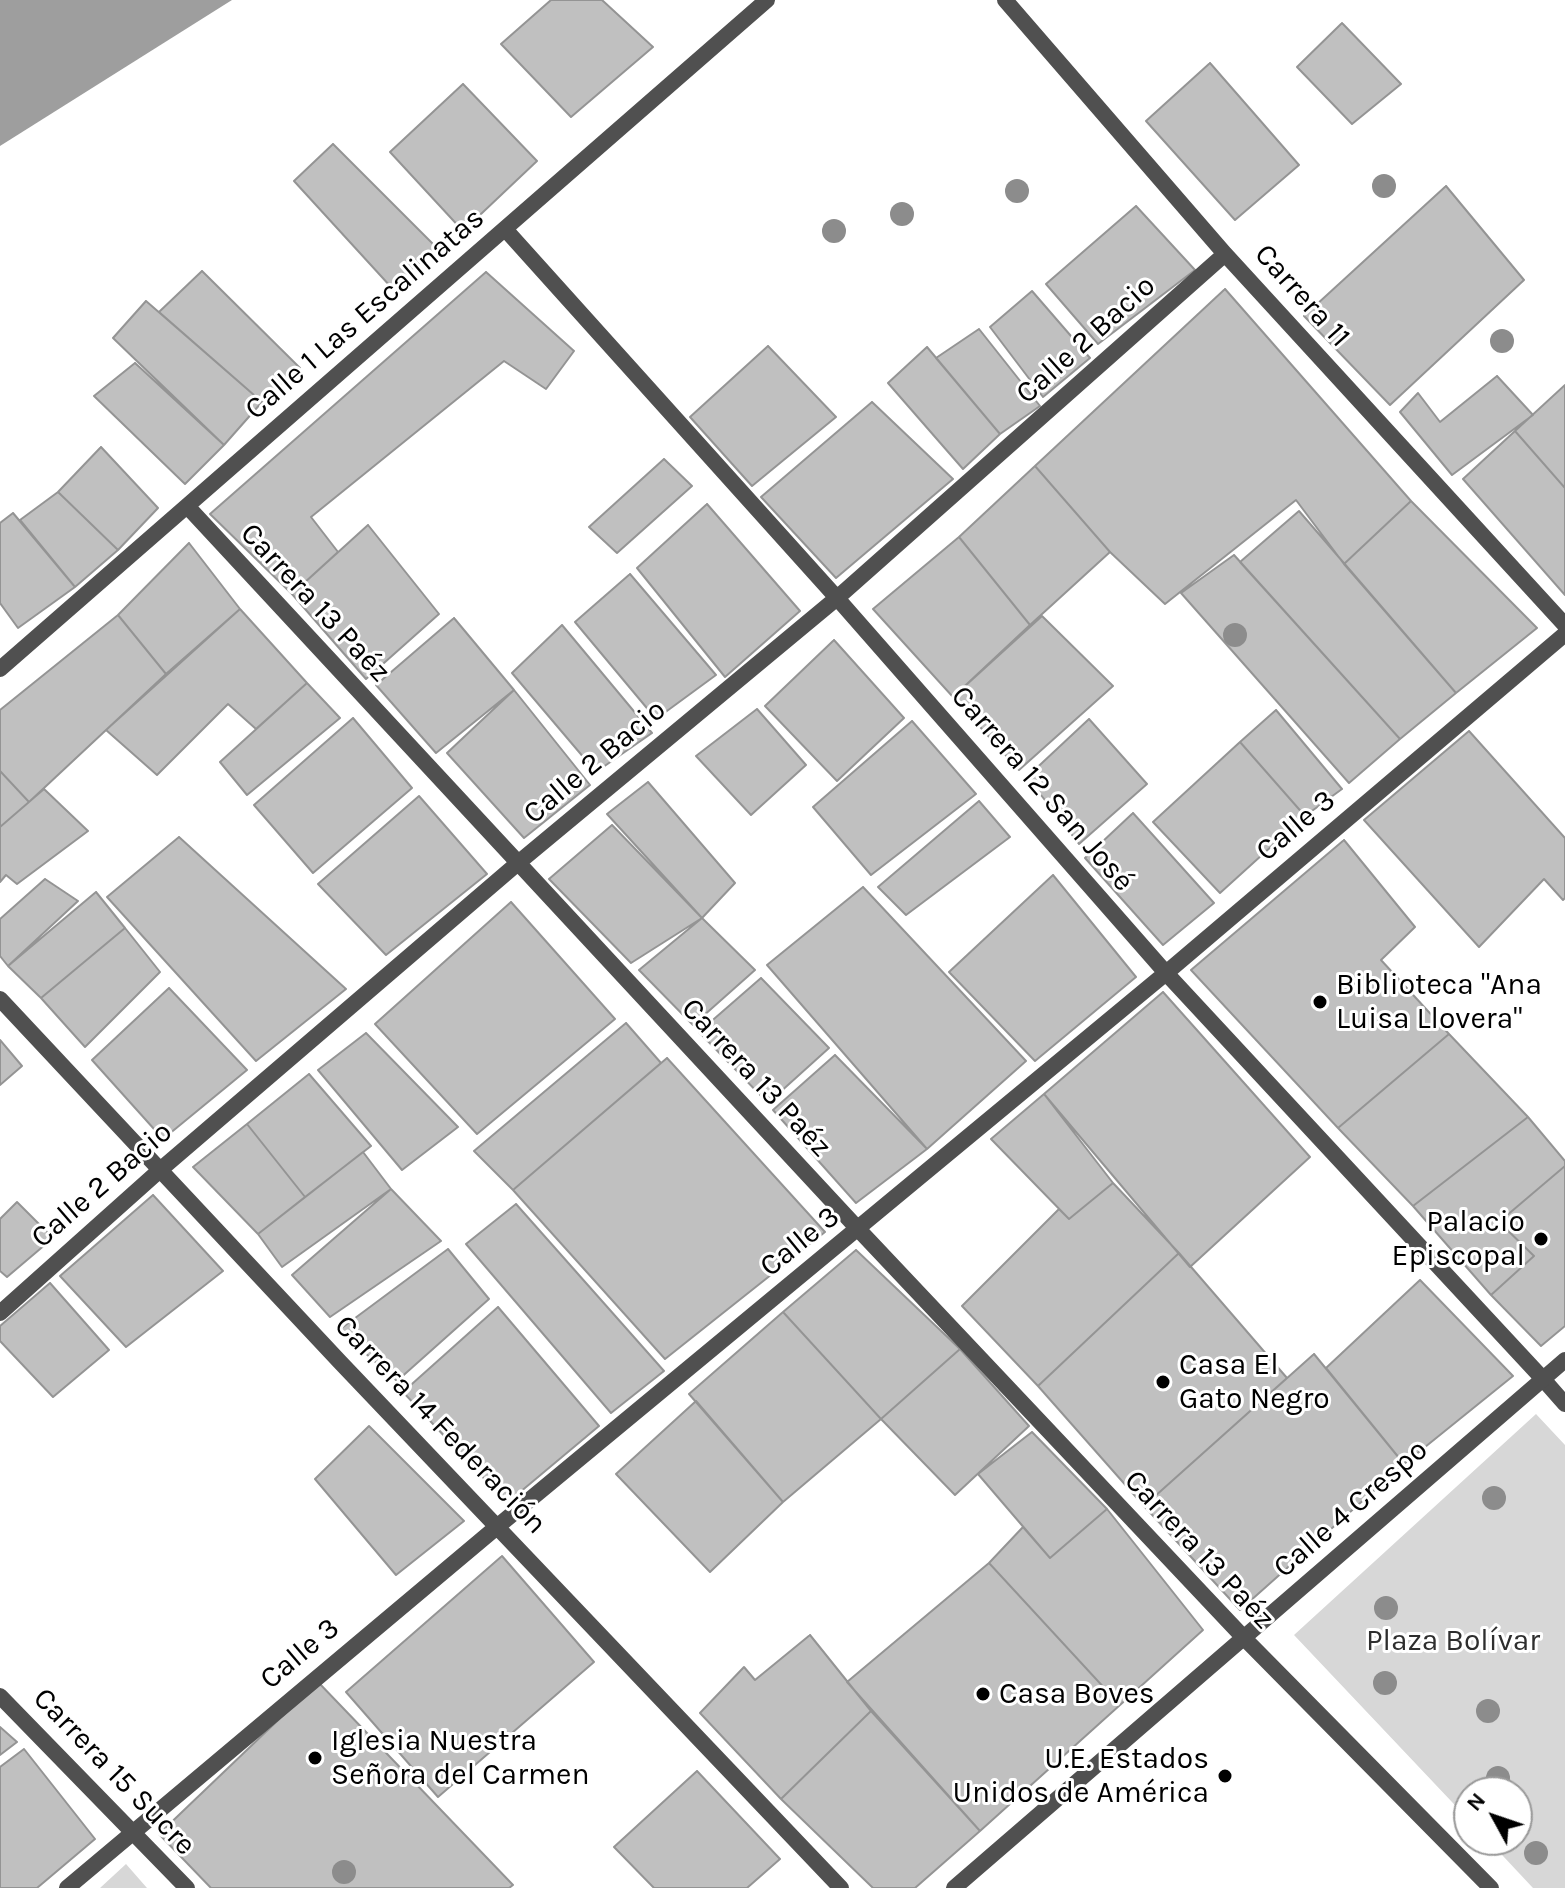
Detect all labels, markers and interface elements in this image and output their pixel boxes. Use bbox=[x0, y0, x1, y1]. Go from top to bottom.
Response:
street label: Calle 1 Las Escalinatas bbox=[238, 200, 492, 428]
street label: Carrera 11 bbox=[1246, 237, 1358, 355]
street label: Calle 2 Bacio bbox=[1009, 268, 1163, 412]
street label: Carrera 13 Paéz bbox=[232, 516, 398, 690]
street label: Carrera 12 San José bbox=[943, 679, 1141, 899]
street label: Calle 2 Bacio bbox=[517, 692, 673, 832]
street label: Calle 3 bbox=[1249, 783, 1343, 869]
place label: Biblioteca "Ana Luisa Llovera" bbox=[1336, 967, 1542, 1038]
street label: Carrera 13 Paéz bbox=[673, 991, 839, 1165]
marker: Biblioteca "Ana Luisa Llovera" bbox=[1311, 993, 1329, 1011]
street label: Calle 2 Bacio bbox=[24, 1114, 180, 1256]
street label: Calle 3 bbox=[753, 1199, 847, 1285]
place label: Palacio Episcopal bbox=[1392, 1204, 1525, 1274]
marker: Palacio Episcopal bbox=[1532, 1230, 1550, 1248]
street label: Carrera 14 Federación bbox=[326, 1308, 554, 1542]
place label: Casa El Gato Negro bbox=[1179, 1347, 1330, 1418]
marker: Casa El Gato Negro bbox=[1154, 1373, 1172, 1391]
street label: Calle 4 Crespo bbox=[1267, 1432, 1435, 1586]
street label: Carrera 13 Paéz bbox=[1116, 1463, 1282, 1637]
street label: Calle 3 bbox=[253, 1611, 347, 1697]
park label: Plaza Bolívar bbox=[1366, 1623, 1540, 1659]
place label: Casa Boves bbox=[999, 1676, 1155, 1712]
street label: Carrera 15 Sucre bbox=[25, 1681, 203, 1863]
marker: Casa Boves bbox=[974, 1685, 992, 1703]
place label: Iglesia Nuestra Señora del Carmen bbox=[331, 1723, 590, 1794]
place label: U.E. Estados Unidos de América bbox=[953, 1741, 1209, 1812]
marker: Iglesia Nuestra Señora del Carmen bbox=[306, 1749, 324, 1767]
marker: U.E. Estados Unidos de América bbox=[1216, 1767, 1234, 1785]
north arrow bbox=[1453, 1776, 1533, 1856]
text: N bbox=[1461, 1787, 1491, 1816]

